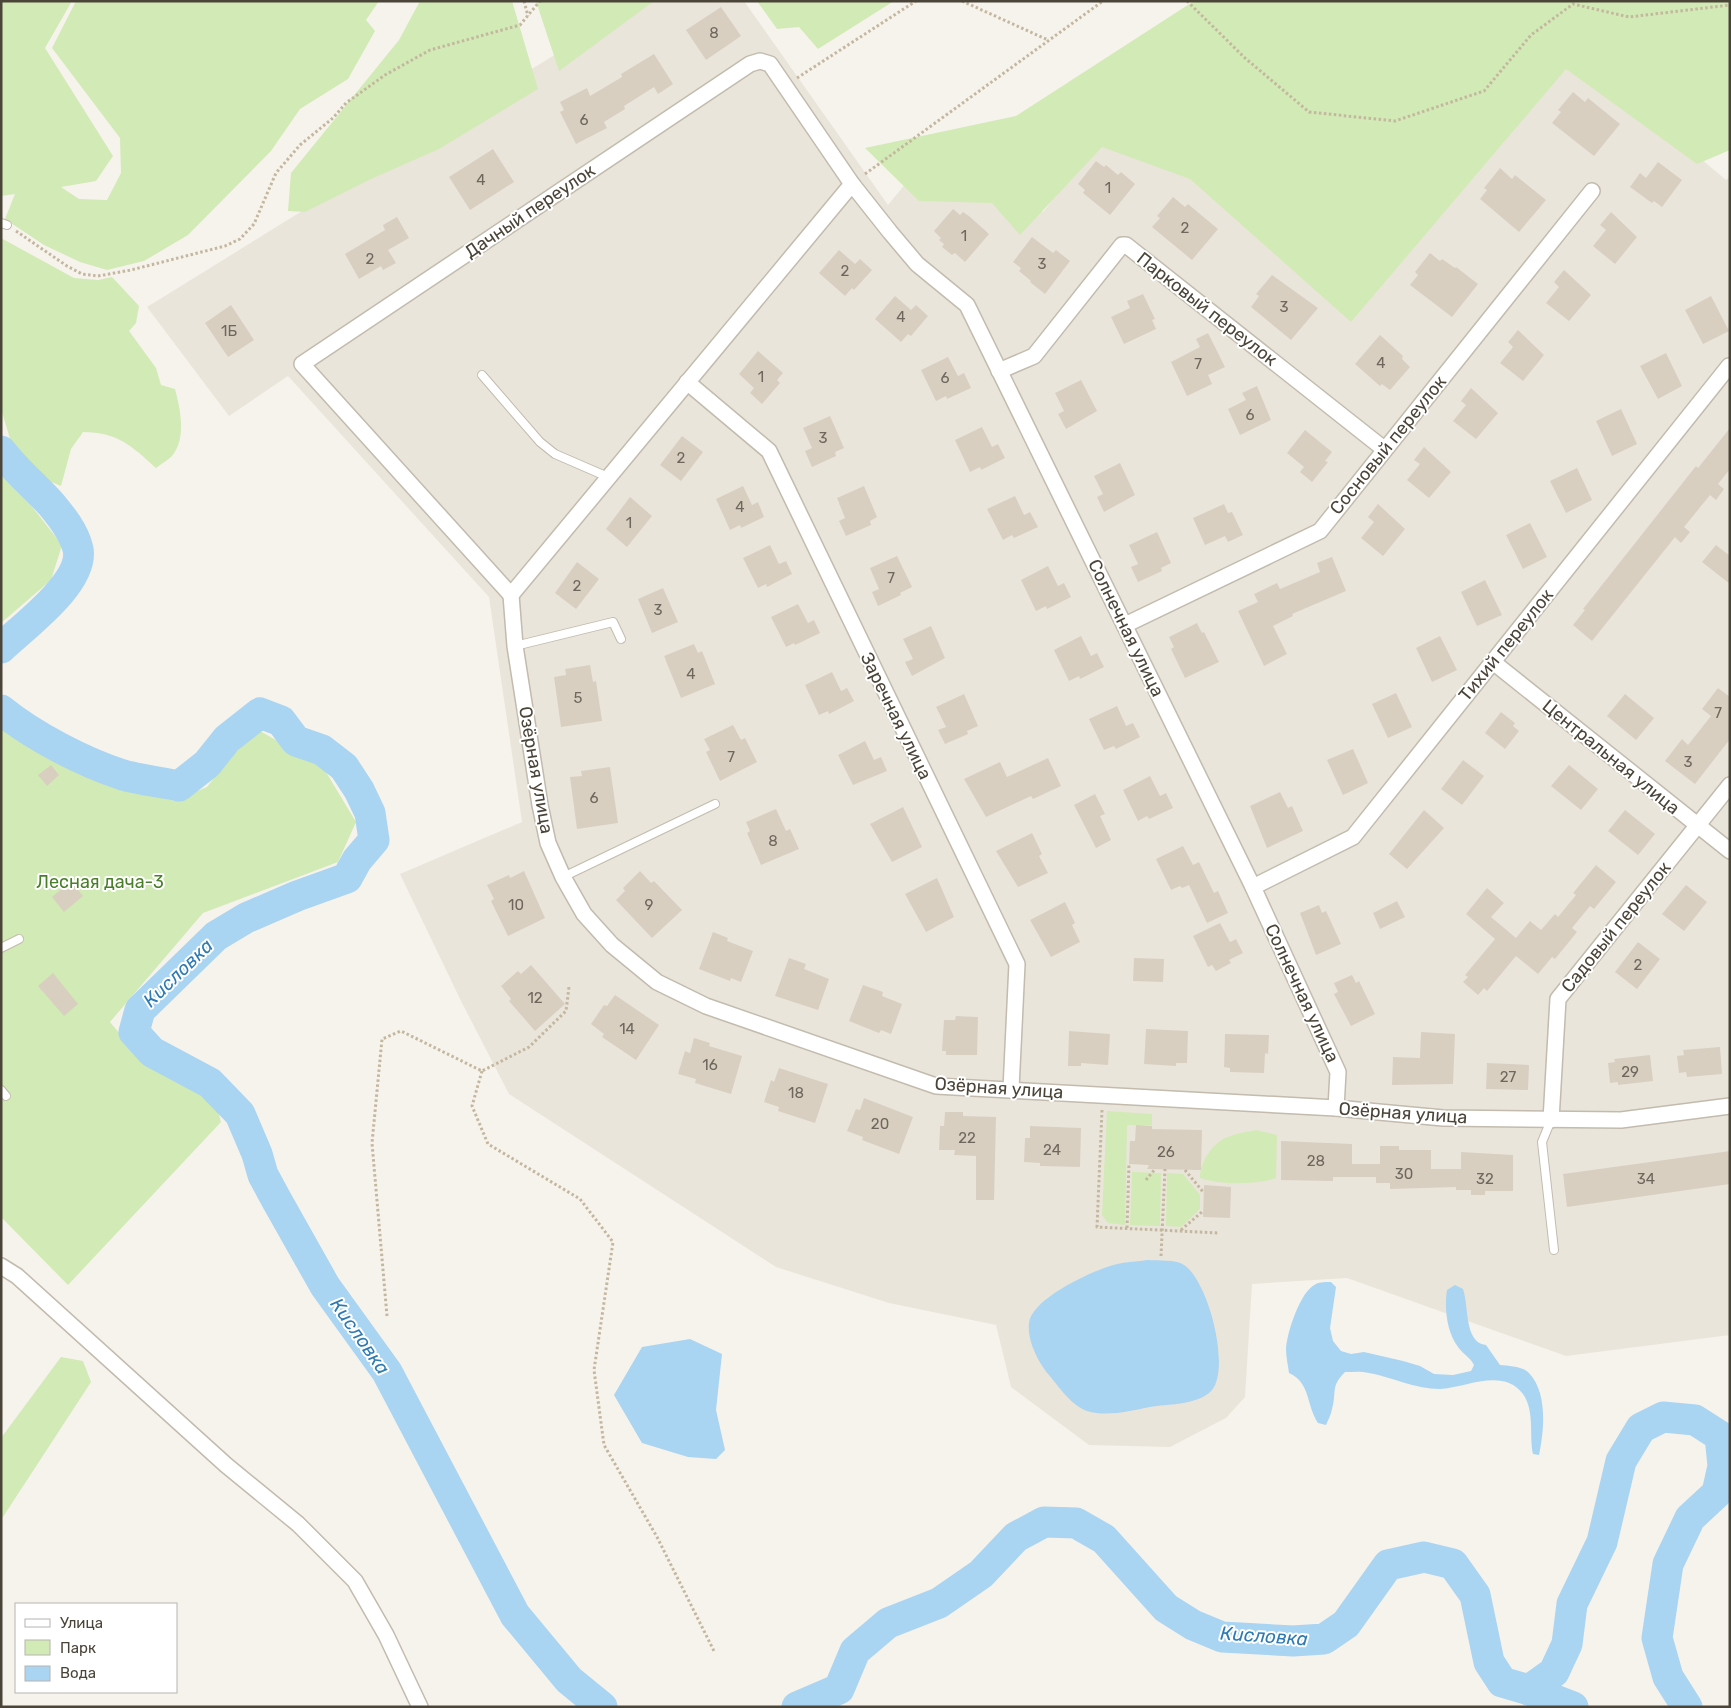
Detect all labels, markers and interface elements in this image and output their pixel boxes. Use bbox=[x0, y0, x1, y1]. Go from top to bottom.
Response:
house number: 8 bbox=[709, 24, 719, 42]
house number: 6 bbox=[579, 111, 589, 129]
street label: Дачный переулок bbox=[461, 159, 600, 263]
house number: 4 bbox=[476, 171, 486, 189]
house number: 1 bbox=[1105, 179, 1111, 197]
house number: 2 bbox=[1181, 219, 1190, 237]
house number: 1 bbox=[961, 227, 967, 245]
street label: Парковый переулок bbox=[1132, 247, 1282, 371]
house number: 2 bbox=[366, 250, 375, 268]
house number: 3 bbox=[1037, 255, 1047, 273]
house number: 2 bbox=[841, 262, 850, 280]
house number: 3 bbox=[1279, 298, 1289, 316]
house number: 4 bbox=[896, 308, 906, 326]
house number: 1Б bbox=[221, 322, 237, 340]
house number: 4 bbox=[1376, 354, 1386, 372]
house number: 7 bbox=[1194, 355, 1202, 373]
house number: 1 bbox=[758, 368, 764, 386]
house number: 6 bbox=[940, 369, 950, 387]
street label: Сосновый переулок bbox=[1325, 371, 1451, 519]
house number: 6 bbox=[1245, 406, 1255, 424]
house number: 3 bbox=[818, 429, 828, 447]
house number: 2 bbox=[677, 449, 686, 467]
house number: 4 bbox=[735, 498, 745, 516]
house number: 1 bbox=[626, 514, 632, 532]
street label: Солнечная улица bbox=[1083, 556, 1169, 700]
house number: 7 bbox=[887, 569, 895, 587]
house number: 2 bbox=[573, 577, 582, 595]
street label: Тихий переулок bbox=[1454, 584, 1558, 706]
house number: 3 bbox=[653, 601, 663, 619]
street label: Заречная улица bbox=[856, 649, 936, 783]
house number: 4 bbox=[686, 665, 696, 683]
house number: 5 bbox=[574, 689, 583, 707]
street label: Центральная улица bbox=[1538, 695, 1684, 819]
house number: 7 bbox=[1714, 704, 1722, 722]
street label: Озёрная улица bbox=[514, 705, 558, 835]
house number: 7 bbox=[727, 748, 735, 766]
house number: 3 bbox=[1683, 753, 1693, 771]
house number: 6 bbox=[589, 789, 599, 807]
house number: 8 bbox=[768, 832, 778, 850]
street label: Садовый переулок bbox=[1556, 857, 1676, 997]
park label: Лесная дача-3 bbox=[36, 871, 164, 893]
house number: 10 bbox=[508, 896, 524, 914]
house number: 9 bbox=[645, 896, 654, 914]
street label: Солнечная улица bbox=[1260, 920, 1344, 1066]
water label: Кисловка bbox=[138, 934, 218, 1012]
house number: 2 bbox=[1634, 956, 1643, 974]
house number: 12 bbox=[527, 989, 543, 1007]
house number: 14 bbox=[619, 1020, 635, 1038]
house number: 16 bbox=[702, 1056, 718, 1074]
house number: 29 bbox=[1621, 1063, 1639, 1081]
house number: 27 bbox=[1500, 1068, 1517, 1086]
street label: Озёрная улица bbox=[934, 1073, 1064, 1103]
house number: 18 bbox=[788, 1084, 804, 1102]
street label: Озёрная улица bbox=[1338, 1098, 1468, 1128]
house number: 20 bbox=[871, 1115, 889, 1133]
house number: 22 bbox=[958, 1129, 976, 1147]
house number: 24 bbox=[1043, 1141, 1061, 1159]
house number: 26 bbox=[1157, 1143, 1175, 1161]
house number: 28 bbox=[1307, 1152, 1325, 1170]
house number: 30 bbox=[1395, 1165, 1413, 1183]
house number: 32 bbox=[1476, 1170, 1494, 1188]
house number: 34 bbox=[1637, 1170, 1655, 1188]
water label: Кисловка bbox=[325, 1293, 395, 1379]
legend bbox=[15, 1603, 178, 1693]
text: Улица bbox=[60, 1614, 103, 1632]
water label: Кисловка bbox=[1219, 1621, 1309, 1651]
text: Парк bbox=[60, 1639, 96, 1657]
text: Вода bbox=[60, 1664, 96, 1682]

